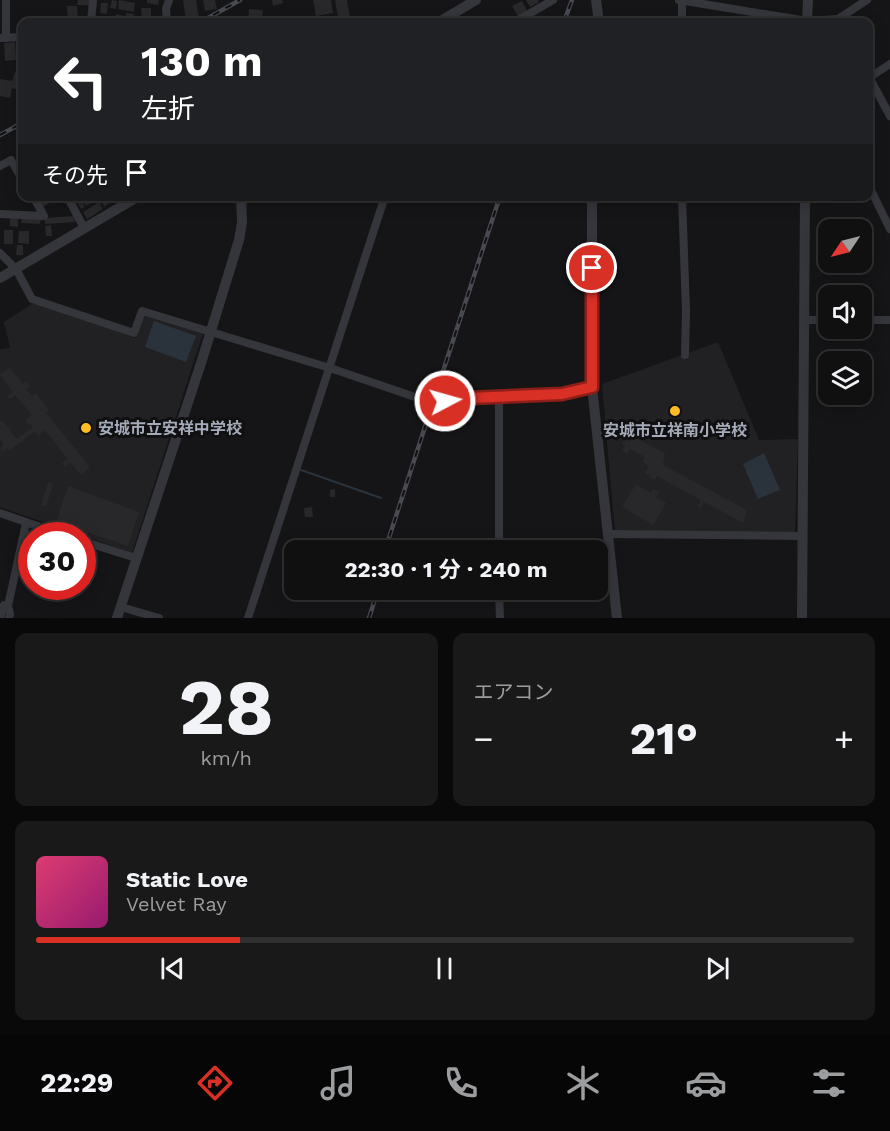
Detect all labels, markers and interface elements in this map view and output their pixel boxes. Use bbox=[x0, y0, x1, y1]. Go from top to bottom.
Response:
text: 130 m bbox=[141, 37, 263, 86]
icon: left bbox=[42, 42, 120, 120]
text: 左折 bbox=[141, 93, 195, 125]
icon: arrive bbox=[120, 156, 153, 189]
text: その先 bbox=[42, 163, 108, 188]
north arrow bbox=[818, 219, 872, 273]
map controls bbox=[818, 219, 872, 405]
pin bbox=[566, 242, 617, 293]
icon: arrive bbox=[575, 251, 608, 284]
button: sound bbox=[818, 285, 872, 339]
button: layers bbox=[818, 351, 872, 405]
position arrow bbox=[413, 369, 477, 433]
marker: 安城市立祥南小学校 bbox=[668, 404, 682, 418]
place label: 安城市立安祥中学校 bbox=[98, 419, 242, 438]
marker: 安城市立安祥中学校 bbox=[79, 421, 93, 435]
place label: 安城市立祥南小学校 bbox=[603, 421, 747, 440]
speed limit sign: 30 bbox=[18, 522, 96, 600]
text: 22:30 · 1 分 · 240 m bbox=[344, 557, 548, 582]
text: 28 bbox=[179, 661, 274, 753]
text: エアコン bbox=[474, 680, 554, 704]
text: 21° bbox=[630, 712, 698, 765]
text: − bbox=[474, 719, 493, 758]
text: + bbox=[834, 719, 854, 758]
text: km/h bbox=[200, 746, 252, 770]
text: Static Love bbox=[126, 867, 248, 892]
text: Velvet Ray bbox=[126, 892, 227, 916]
icon: previous bbox=[156, 952, 189, 985]
icon: pause bbox=[428, 952, 461, 985]
icon: next bbox=[701, 952, 734, 985]
icon: directions bbox=[194, 1062, 236, 1104]
icon: music bbox=[317, 1062, 359, 1104]
icon: phone bbox=[440, 1062, 482, 1104]
icon: climate bbox=[562, 1062, 604, 1104]
icon: car bbox=[685, 1062, 727, 1104]
icon: filters bbox=[808, 1062, 850, 1104]
text: 22:29 bbox=[40, 1067, 113, 1099]

